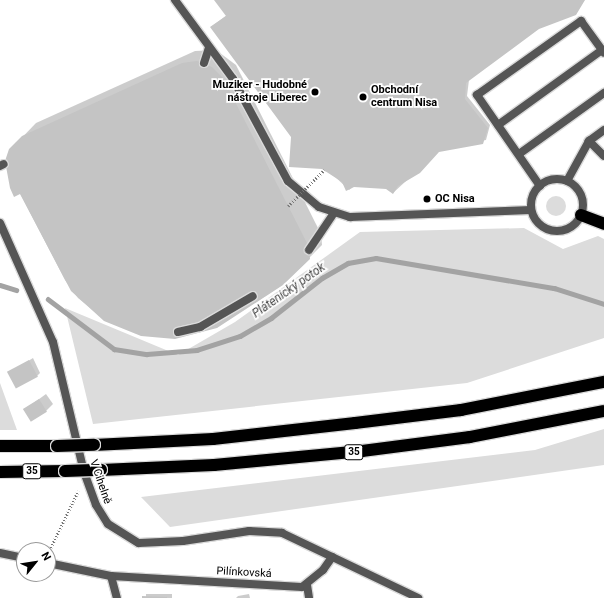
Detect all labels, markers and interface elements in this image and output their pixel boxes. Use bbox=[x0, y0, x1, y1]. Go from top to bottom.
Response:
place label: Muziker - Hudobné nástroje Liberec bbox=[213, 79, 307, 105]
place label: Obchodní centrum Nisa bbox=[371, 84, 437, 110]
marker: Muziker - Hudobné nástroje Liberec bbox=[310, 87, 320, 97]
marker: Obchodní centrum Nisa bbox=[358, 92, 368, 102]
place label: OC Nisa bbox=[435, 192, 475, 206]
marker: OC Nisa bbox=[422, 194, 432, 204]
water label: Plátenický potok bbox=[250, 261, 328, 321]
road number: 35 bbox=[344, 444, 364, 460]
street label: V Cihelně bbox=[86, 458, 114, 506]
road number: 35 bbox=[22, 463, 42, 479]
north arrow bbox=[16, 542, 56, 582]
text: N bbox=[38, 550, 54, 563]
street label: Pilínkovská bbox=[216, 565, 272, 581]

